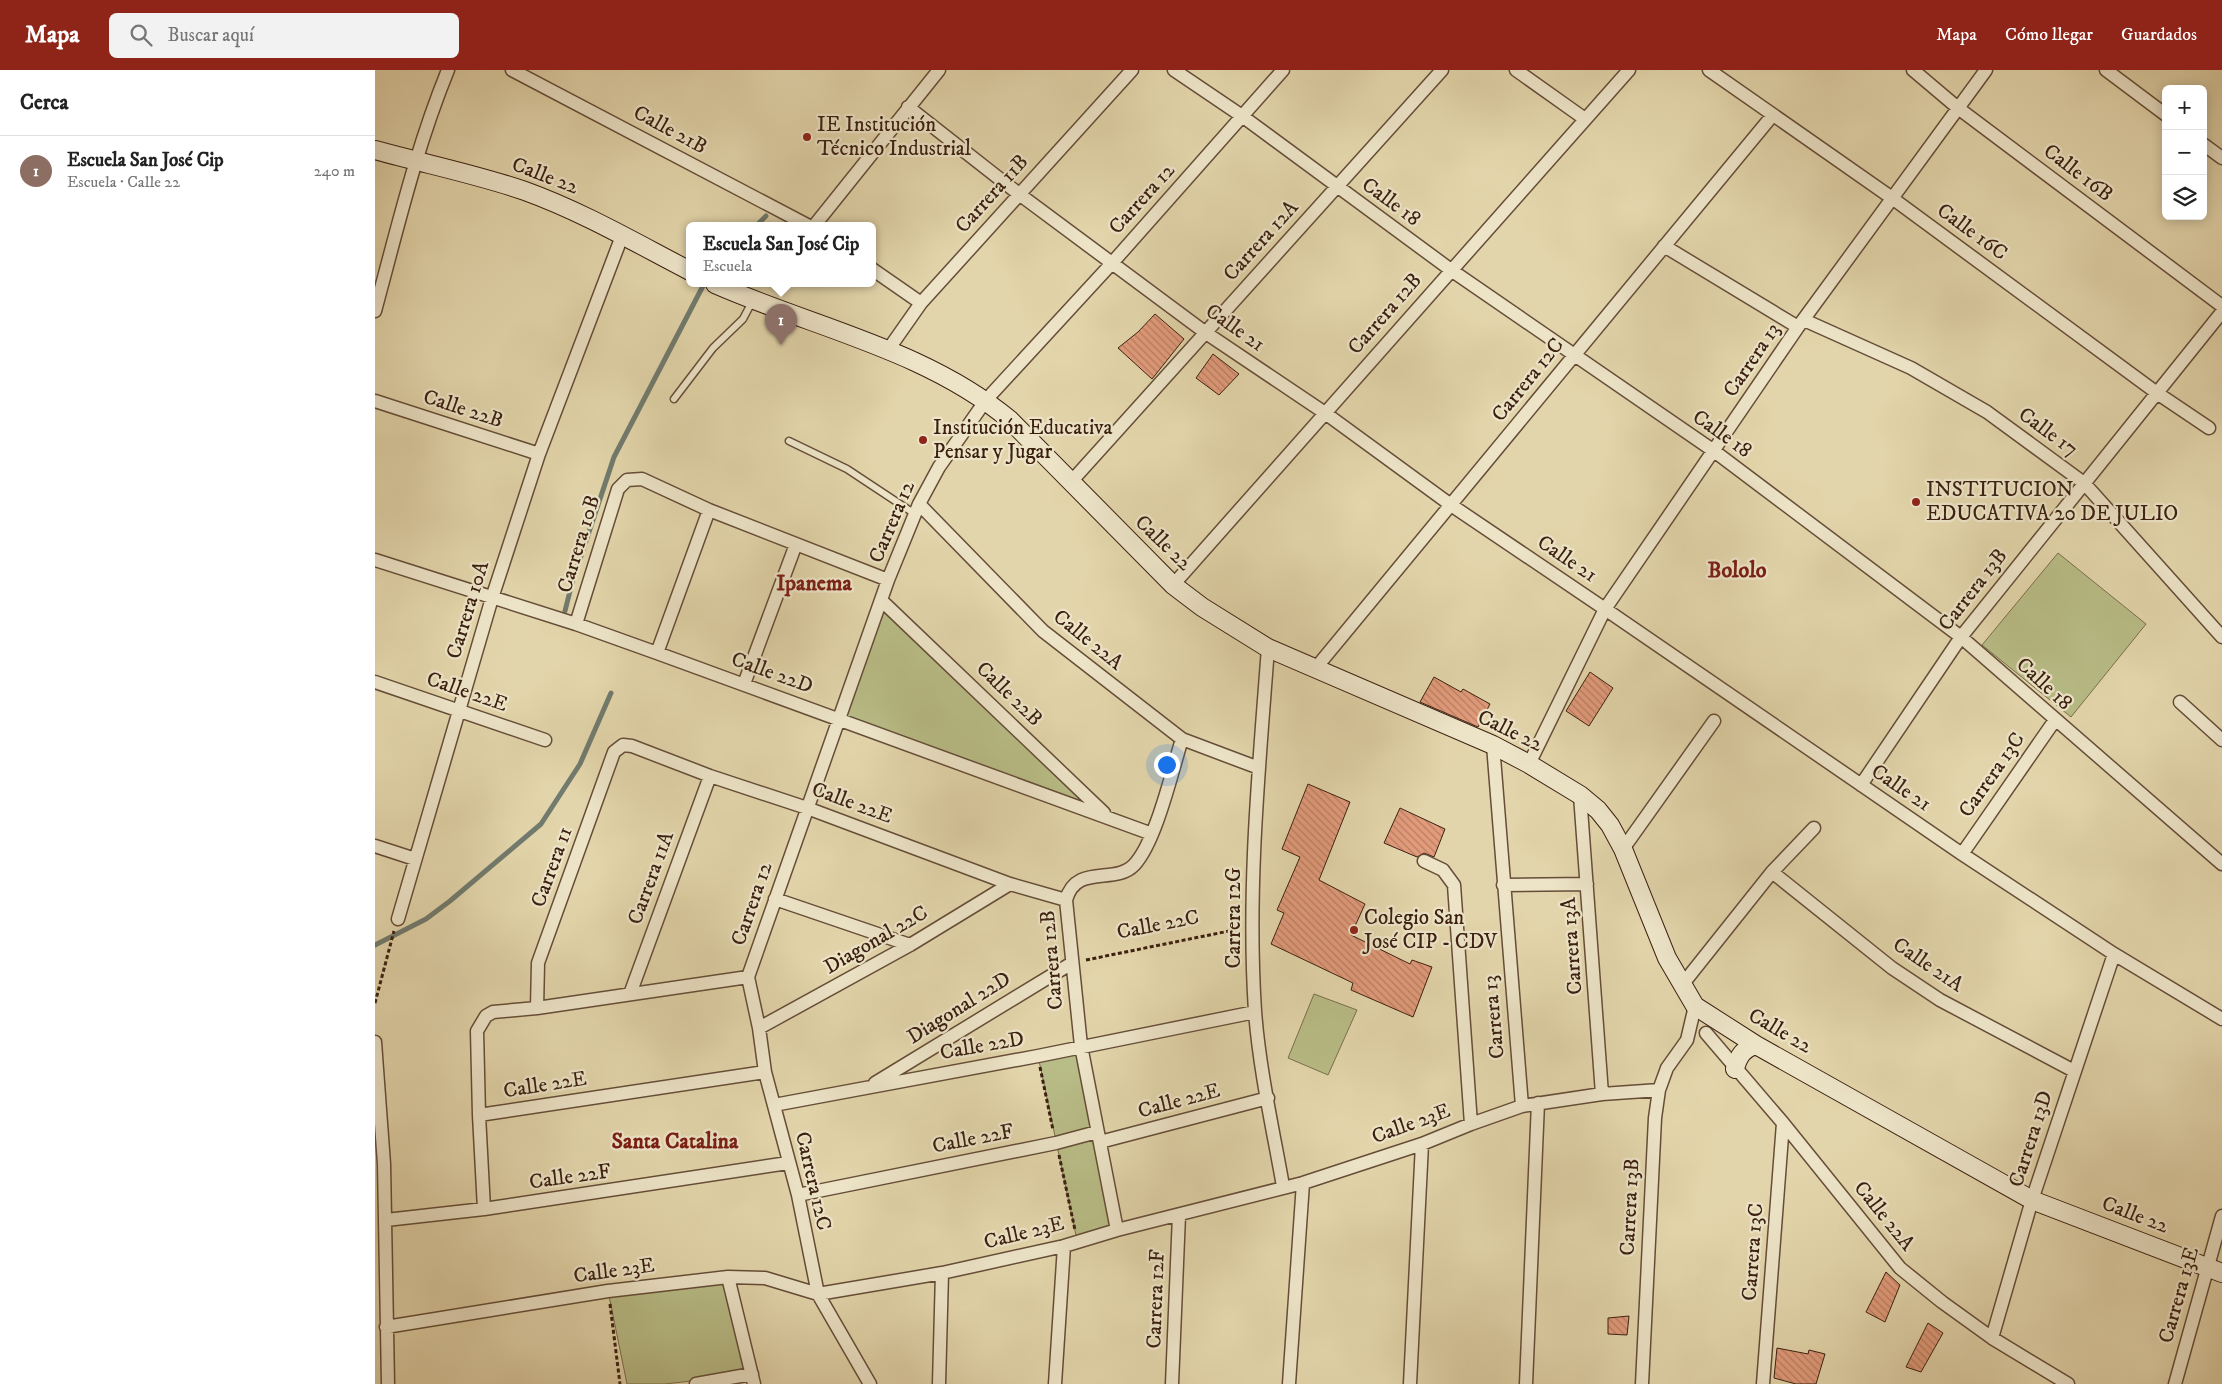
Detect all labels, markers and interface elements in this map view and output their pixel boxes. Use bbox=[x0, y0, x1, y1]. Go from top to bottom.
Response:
search box bbox=[109, 13, 459, 58]
text: Mapa bbox=[25, 20, 79, 50]
icon: search bbox=[127, 21, 155, 49]
text: Buscar aquí bbox=[167, 24, 254, 47]
text: Mapa bbox=[1936, 24, 1977, 46]
text: Cómo llegar bbox=[2005, 24, 2093, 46]
text: Guardados bbox=[2121, 24, 2197, 46]
map controls bbox=[2162, 85, 2207, 220]
button: + bbox=[2162, 85, 2207, 130]
text: Cerca bbox=[20, 90, 68, 116]
street label: Calle 21B bbox=[629, 100, 711, 160]
place label: IE Institución Técnico Industrial bbox=[817, 112, 972, 162]
button: − bbox=[2162, 130, 2207, 175]
marker: IE Institución Técnico Industrial bbox=[801, 131, 813, 143]
street label: Calle 16B bbox=[2038, 138, 2118, 208]
text: Escuela San José Cip bbox=[67, 149, 224, 172]
street label: Carrera 11B bbox=[950, 149, 1034, 239]
street label: Calle 22 bbox=[508, 151, 583, 201]
street label: Carrera 12 bbox=[1103, 158, 1181, 240]
text: 1 bbox=[33, 161, 39, 181]
text: 240 m bbox=[314, 161, 355, 181]
text: Escuela · Calle 22 bbox=[67, 172, 180, 192]
street label: Calle 18 bbox=[1356, 172, 1426, 232]
button: layers bbox=[2162, 175, 2207, 220]
street label: Carrera 12A bbox=[1218, 195, 1304, 287]
street label: Calle 16C bbox=[1932, 198, 2012, 266]
popup bbox=[686, 222, 876, 287]
text: Escuela San José Cip bbox=[703, 233, 859, 256]
text: Escuela bbox=[703, 256, 752, 276]
street label: Carrera 12B bbox=[1342, 268, 1428, 360]
street label: Calle 21 bbox=[1200, 298, 1270, 358]
pin: 1 bbox=[765, 304, 797, 345]
street label: Carrera 13 bbox=[1718, 318, 1786, 402]
street label: Carrera 12C bbox=[1486, 333, 1570, 427]
street label: Calle 22B bbox=[420, 384, 506, 434]
street label: Calle 17 bbox=[2013, 402, 2083, 462]
street label: Calle 18 bbox=[1687, 404, 1757, 464]
place label: Institución Educativa Pensar y Jugar bbox=[933, 415, 1113, 465]
marker: Institución Educativa Pensar y Jugar bbox=[917, 434, 929, 446]
street label: Carrera 12 bbox=[863, 476, 921, 567]
place label: INSTITUCION EDUCATIVA 20 DE JULIO bbox=[1926, 477, 2178, 527]
street label: Carrera 10B bbox=[552, 492, 606, 596]
marker: INSTITUCION EDUCATIVA 20 DE JULIO bbox=[1910, 496, 1922, 508]
street label: Calle 22 bbox=[1129, 510, 1197, 577]
street label: Calle 21 bbox=[1532, 530, 1602, 588]
street label: Carrera 13B bbox=[1933, 544, 2013, 636]
street label: Carrera 10A bbox=[441, 557, 495, 662]
district label: Bololo bbox=[1708, 557, 1767, 584]
district label: Ipanema bbox=[776, 570, 852, 597]
street label: Calle 22A bbox=[1048, 604, 1129, 676]
street label: Calle 22D bbox=[728, 646, 816, 700]
street label: Calle 18 bbox=[2010, 652, 2078, 716]
street label: Calle 22B bbox=[970, 656, 1048, 732]
street label: Calle 22E bbox=[423, 666, 511, 718]
street label: Calle 22 bbox=[1473, 704, 1547, 758]
street label: Carrera 13C bbox=[1953, 727, 2031, 823]
your location bbox=[1154, 752, 1180, 778]
street label: Calle 21 bbox=[1866, 759, 1936, 817]
street label: Calle 22E bbox=[808, 776, 896, 830]
street label: Carrera 11 bbox=[525, 823, 579, 911]
street label: Carrera 11A bbox=[622, 827, 680, 928]
street label: Carrera 12 bbox=[726, 858, 779, 949]
street label: Carrera 12G bbox=[1221, 867, 1247, 969]
street label: Carrera 13A bbox=[1556, 896, 1588, 995]
street label: Diagonal 22C bbox=[819, 900, 933, 980]
street label: Calle 22C bbox=[1115, 904, 1201, 946]
place label: Colegio San José CIP - CDV bbox=[1362, 905, 1498, 955]
street label: Carrera 12B bbox=[1035, 909, 1069, 1011]
marker: Colegio San José CIP - CDV bbox=[1348, 924, 1360, 936]
street label: Calle 21A bbox=[1888, 932, 1969, 999]
street label: Diagonal 22D bbox=[902, 966, 1016, 1050]
street label: Carrera 13 bbox=[1477, 974, 1511, 1060]
street label: Calle 22 bbox=[1744, 1002, 1817, 1060]
street label: Calle 22D bbox=[938, 1026, 1026, 1066]
street label: Calle 22E bbox=[501, 1066, 589, 1104]
street label: Calle 22E bbox=[1135, 1078, 1223, 1124]
street label: Carrera 13D bbox=[2003, 1088, 2059, 1190]
street label: Calle 23E bbox=[1368, 1098, 1454, 1150]
street label: Calle 22F bbox=[930, 1118, 1016, 1160]
district label: Santa Catalina bbox=[612, 1128, 739, 1155]
street label: Carrera 12C bbox=[789, 1129, 837, 1233]
street label: Calle 22F bbox=[528, 1158, 613, 1196]
street label: Carrera 13B bbox=[1614, 1158, 1646, 1256]
street label: Calle 22A bbox=[1848, 1176, 1920, 1257]
street label: Calle 22 bbox=[2098, 1190, 2173, 1240]
street label: Carrera 13C bbox=[1737, 1202, 1769, 1302]
street label: Calle 23E bbox=[981, 1210, 1067, 1255]
street label: Carrera 13E bbox=[2153, 1244, 2205, 1346]
street label: Carrera 12F bbox=[1141, 1249, 1171, 1349]
street label: Calle 23E bbox=[572, 1252, 656, 1290]

